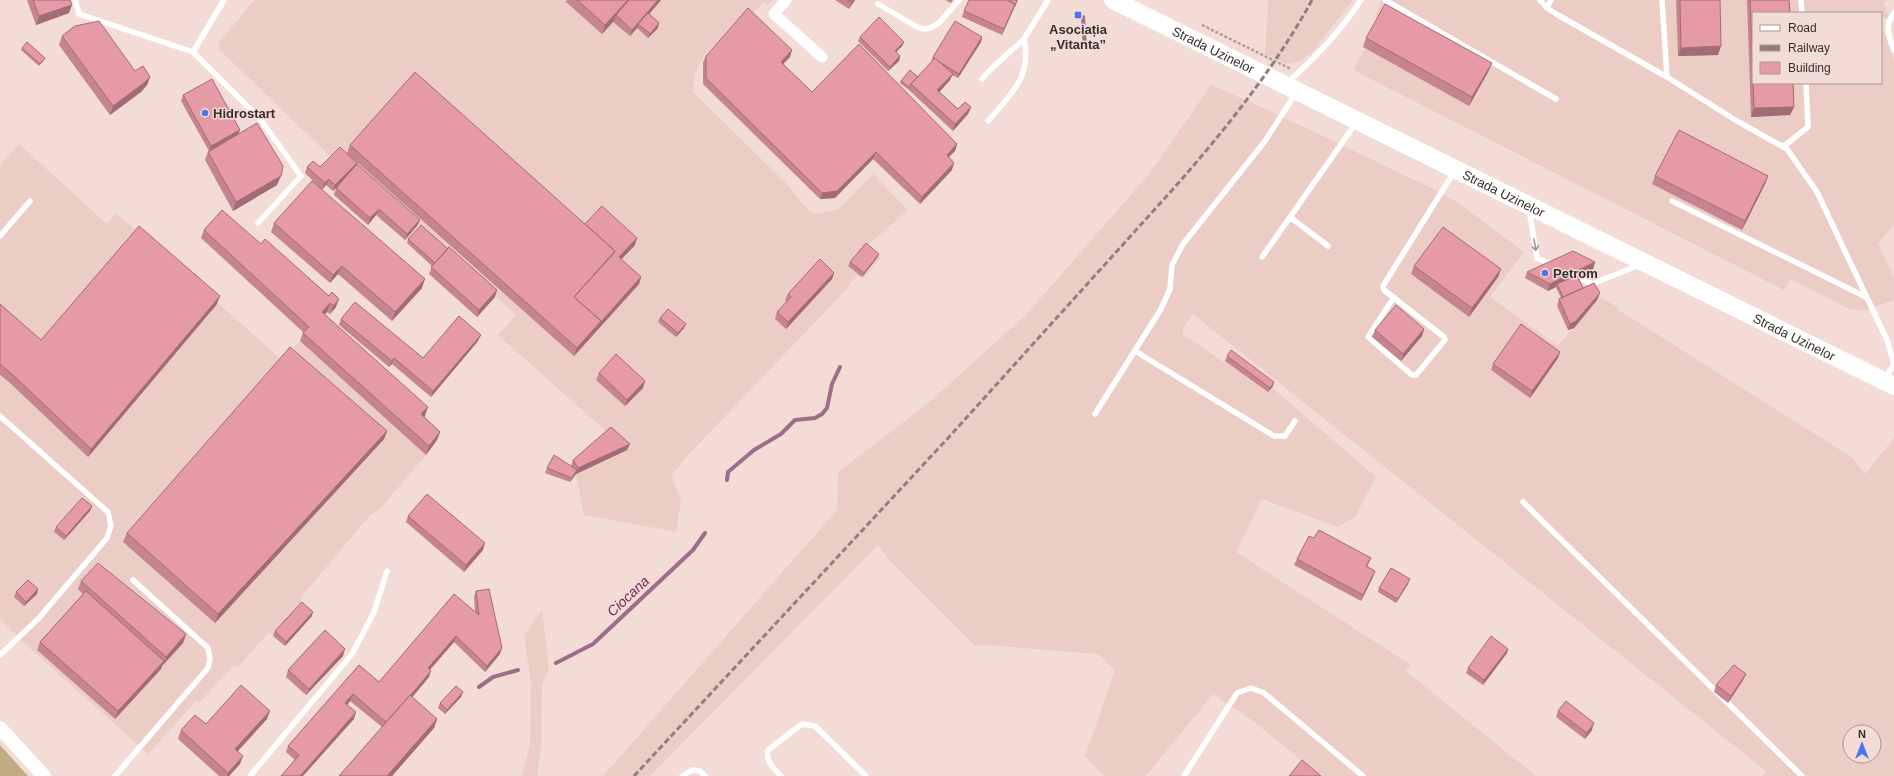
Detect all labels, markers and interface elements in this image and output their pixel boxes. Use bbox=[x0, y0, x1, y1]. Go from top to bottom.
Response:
marker: Asociația „Vitanta” bbox=[1073, 10, 1083, 20]
legend bbox=[1752, 12, 1882, 84]
text: Road bbox=[1788, 21, 1817, 35]
place label: Asociația „Vitanta” bbox=[1049, 22, 1108, 52]
street label: Strada Uzinelor bbox=[1170, 23, 1257, 77]
text: Railway bbox=[1788, 41, 1830, 55]
text: Building bbox=[1788, 61, 1831, 75]
place label: Hidrostart bbox=[213, 106, 276, 121]
marker: Hidrostart bbox=[200, 108, 210, 118]
street label: Strada Uzinelor bbox=[1460, 167, 1548, 221]
one-way arrow bbox=[1531, 238, 1539, 251]
place label: Petrom bbox=[1553, 266, 1598, 281]
marker: Petrom bbox=[1540, 268, 1550, 278]
street label: Strada Uzinelor bbox=[1751, 311, 1838, 364]
water label: Ciocana bbox=[604, 572, 652, 619]
north arrow bbox=[1842, 724, 1882, 764]
text: N bbox=[1858, 728, 1866, 740]

